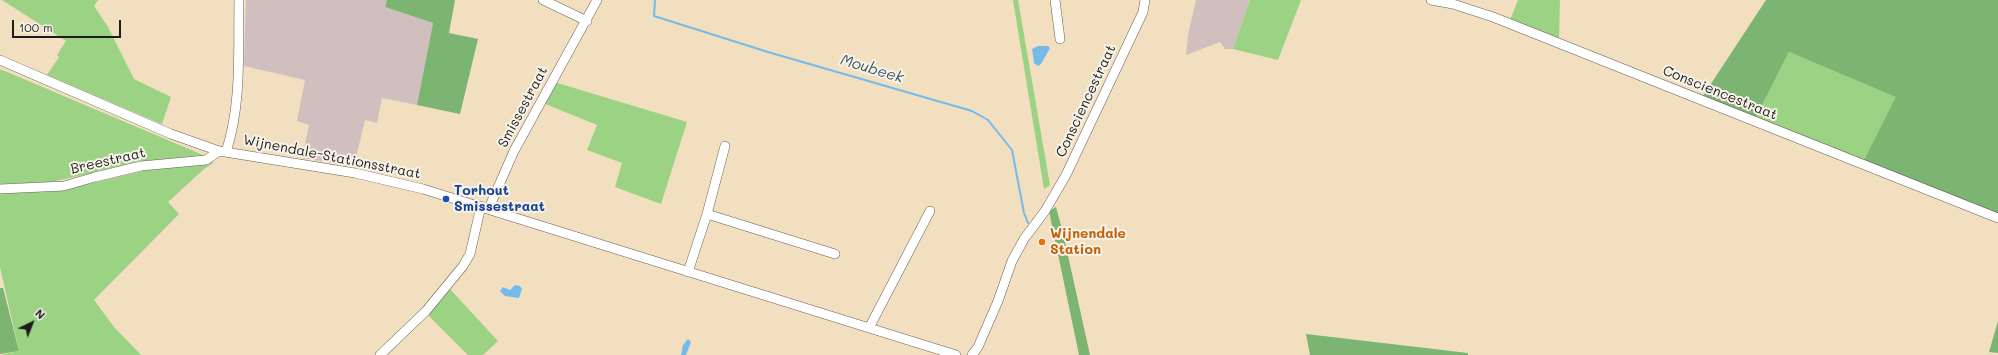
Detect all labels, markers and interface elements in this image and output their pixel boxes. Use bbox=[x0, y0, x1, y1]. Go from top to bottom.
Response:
scale bar bbox=[14, 12, 123, 38]
text: 100 m bbox=[19, 19, 53, 35]
street label: Consciencestraat bbox=[1053, 42, 1119, 160]
water label: Moubeek bbox=[838, 51, 906, 87]
street label: Consciencestraat bbox=[1660, 62, 1780, 124]
street label: Smissestraat bbox=[495, 64, 551, 150]
street label: Wijnendale-Stationsstraat bbox=[242, 132, 422, 182]
street label: Breestraat bbox=[69, 144, 147, 178]
place label: Torhout Smissestraat bbox=[454, 183, 545, 216]
marker: Torhout Smissestraat bbox=[441, 194, 451, 204]
place label: Wijnendale Station bbox=[1050, 226, 1126, 258]
marker: Wijnendale Station bbox=[1037, 237, 1047, 247]
north arrow bbox=[12, 303, 52, 343]
text: N bbox=[32, 306, 49, 322]

